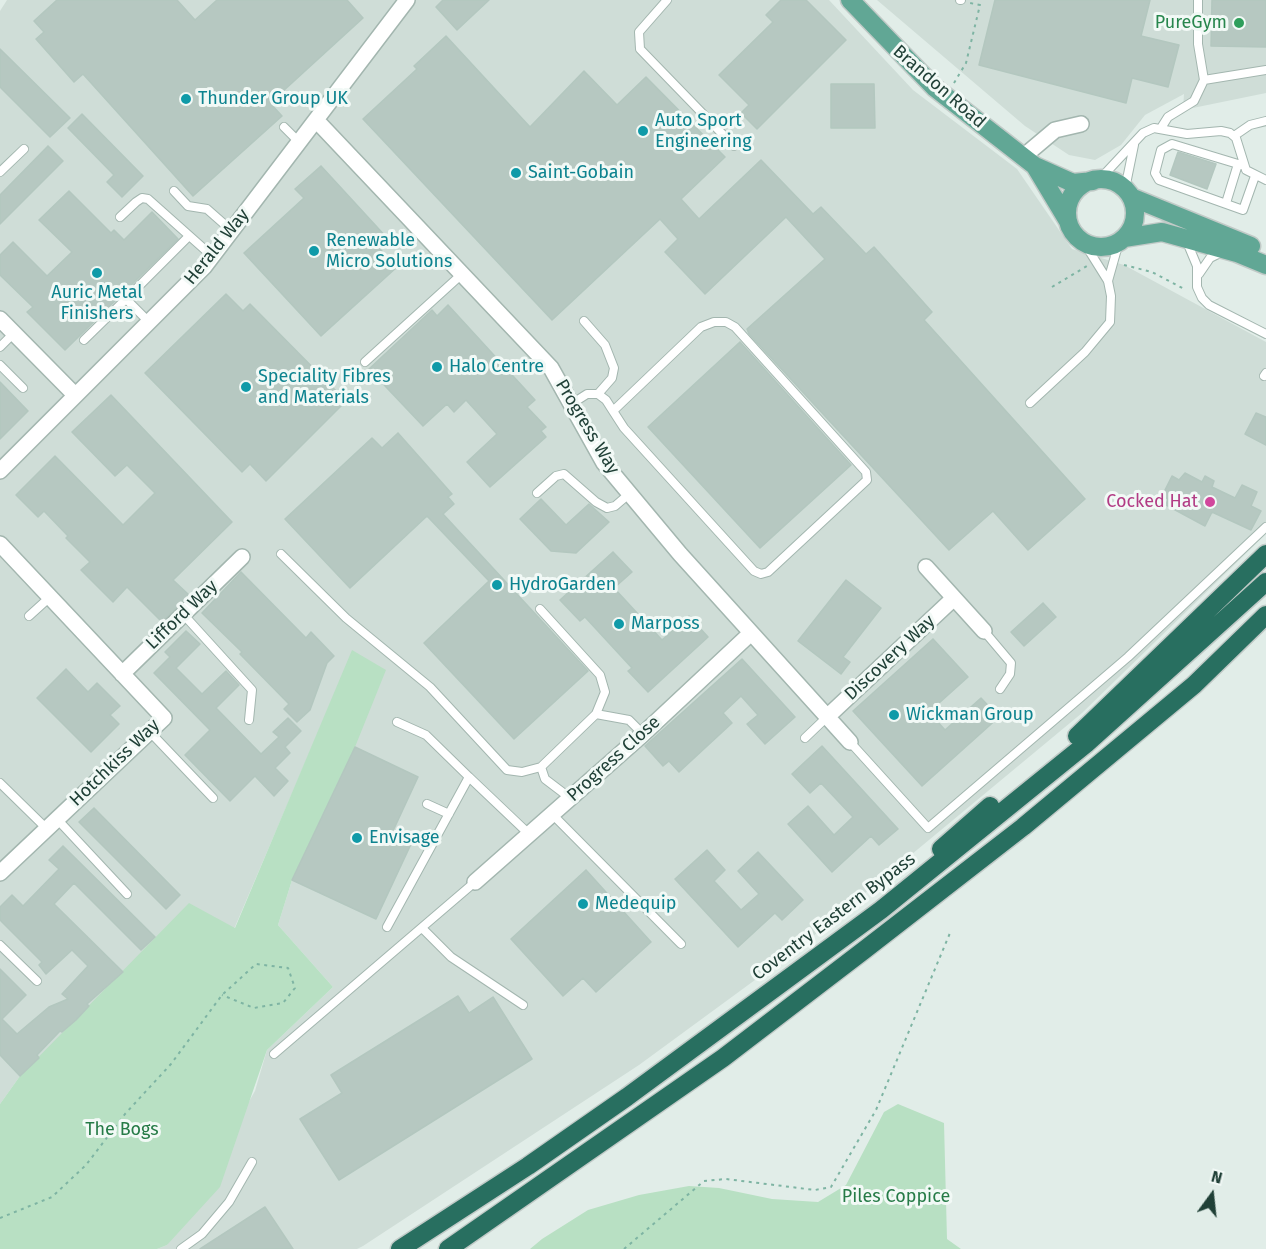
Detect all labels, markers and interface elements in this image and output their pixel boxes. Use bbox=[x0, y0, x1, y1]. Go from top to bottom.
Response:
place label: PureGym bbox=[1155, 12, 1227, 34]
marker: PureGym bbox=[1232, 16, 1246, 30]
street label: Brandon Road bbox=[888, 41, 990, 133]
place label: Thunder Group UK bbox=[198, 88, 348, 110]
marker: Thunder Group UK bbox=[179, 92, 193, 106]
place label: Auto Sport Engineering bbox=[655, 110, 752, 152]
marker: Auto Sport Engineering bbox=[636, 124, 650, 138]
place label: Saint-Gobain bbox=[528, 162, 634, 184]
marker: Saint-Gobain bbox=[509, 166, 523, 180]
street label: Herald Way bbox=[180, 205, 254, 289]
place label: Renewable Micro Solutions bbox=[326, 230, 452, 272]
marker: Renewable Micro Solutions bbox=[307, 244, 321, 258]
marker: Auric Metal Finishers bbox=[90, 266, 104, 280]
place label: Auric Metal Finishers bbox=[51, 282, 143, 324]
place label: Halo Centre bbox=[449, 356, 544, 378]
marker: Halo Centre bbox=[430, 360, 444, 374]
place label: Speciality Fibres and Materials bbox=[258, 366, 391, 409]
street label: Progress Way bbox=[550, 376, 624, 478]
marker: Speciality Fibres and Materials bbox=[239, 380, 253, 394]
place label: Cocked Hat bbox=[1106, 491, 1198, 513]
marker: Cocked Hat bbox=[1203, 495, 1217, 509]
place label: HydroGarden bbox=[509, 574, 616, 596]
street label: Lifford Way bbox=[142, 576, 222, 654]
marker: HydroGarden bbox=[490, 578, 504, 592]
street label: Discovery Way bbox=[840, 611, 940, 705]
place label: Marposs bbox=[631, 613, 700, 635]
marker: Marposs bbox=[612, 617, 626, 631]
place label: Wickman Group bbox=[906, 704, 1034, 726]
marker: Wickman Group bbox=[887, 708, 901, 722]
street label: Progress Close bbox=[563, 712, 665, 806]
street label: Hotchkiss Way bbox=[66, 715, 164, 811]
place label: Envisage bbox=[369, 827, 440, 849]
marker: Envisage bbox=[350, 831, 364, 845]
street label: Coventry Eastern Bypass bbox=[748, 849, 920, 985]
place label: Medequip bbox=[595, 893, 676, 915]
marker: Medequip bbox=[576, 897, 590, 911]
park label: The Bogs bbox=[85, 1119, 159, 1141]
north arrow bbox=[1182, 1165, 1242, 1225]
text: N bbox=[1209, 1167, 1224, 1188]
park label: Piles Coppice bbox=[842, 1186, 950, 1208]

